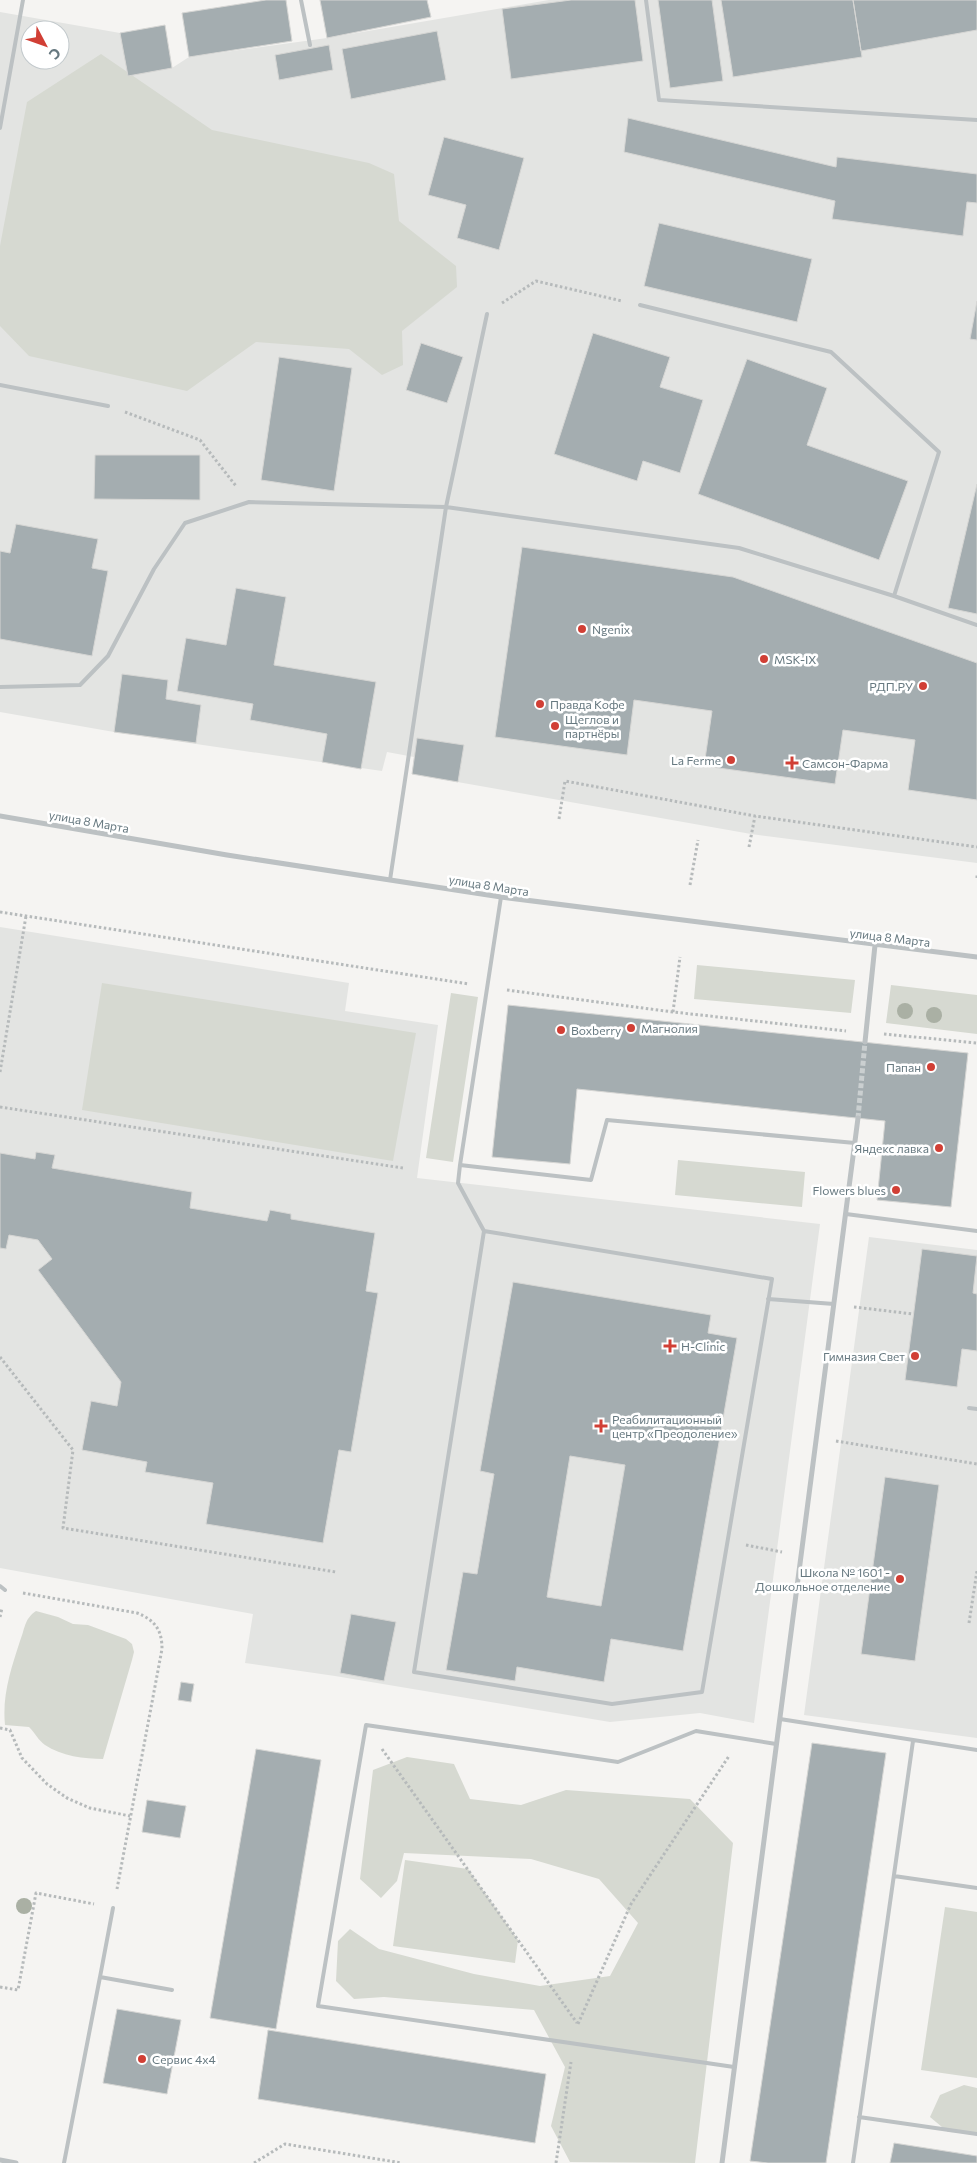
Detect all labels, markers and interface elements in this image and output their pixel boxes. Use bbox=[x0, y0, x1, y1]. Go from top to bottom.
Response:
north arrow bbox=[20, 20, 70, 70]
text: С bbox=[46, 45, 65, 63]
place label: Ngenix bbox=[592, 622, 631, 636]
marker: Ngenix bbox=[576, 623, 588, 635]
place label: MSK-IX bbox=[774, 652, 817, 666]
marker: MSK-IX bbox=[758, 653, 770, 665]
place label: РДП.РУ bbox=[869, 679, 913, 693]
marker: РДП.РУ bbox=[917, 680, 929, 692]
place label: Правда Кофе bbox=[550, 697, 625, 711]
marker: Правда Кофе bbox=[534, 698, 546, 710]
place label: Щеглов и партнёры bbox=[565, 712, 620, 740]
marker: Щеглов и партнёры bbox=[549, 720, 561, 732]
place label: La Ferme bbox=[671, 753, 721, 767]
marker: La Ferme bbox=[725, 754, 737, 766]
place label: Самсон-Фарма bbox=[802, 756, 888, 770]
marker: Самсон-Фарма bbox=[786, 757, 798, 769]
street label: улица 8 Марта bbox=[48, 807, 130, 835]
street label: улица 8 Марта bbox=[448, 872, 530, 898]
street label: улица 8 Марта bbox=[849, 925, 931, 949]
place label: Магнолия bbox=[641, 1021, 698, 1035]
marker: Магнолия bbox=[625, 1022, 637, 1034]
place label: Boxberry bbox=[571, 1023, 621, 1037]
marker: Boxberry bbox=[555, 1024, 567, 1036]
place label: Папан bbox=[886, 1060, 921, 1074]
marker: Папан bbox=[925, 1061, 937, 1073]
place label: Яндекс лавка bbox=[854, 1141, 929, 1155]
marker: Яндекс лавка bbox=[933, 1142, 945, 1154]
place label: Flowers blues bbox=[812, 1183, 886, 1197]
marker: Flowers blues bbox=[890, 1184, 902, 1196]
marker: H-Clinic bbox=[663, 1339, 677, 1353]
place label: H-Clinic bbox=[681, 1339, 725, 1353]
place label: Гимназия Свет bbox=[823, 1349, 905, 1363]
marker: Гимназия Свет bbox=[909, 1350, 921, 1362]
place label: Реабилитационный центр «Преодоление» bbox=[612, 1412, 738, 1440]
marker: Реабилитационный центр «Преодоление» bbox=[594, 1419, 608, 1433]
place label: Школа № 1601 - Дошкольное отделение bbox=[755, 1565, 890, 1593]
marker: Школа № 1601 - Дошкольное отделение bbox=[894, 1573, 906, 1585]
place label: Сервис 4x4 bbox=[152, 2052, 216, 2066]
marker: Сервис 4x4 bbox=[136, 2053, 148, 2065]

